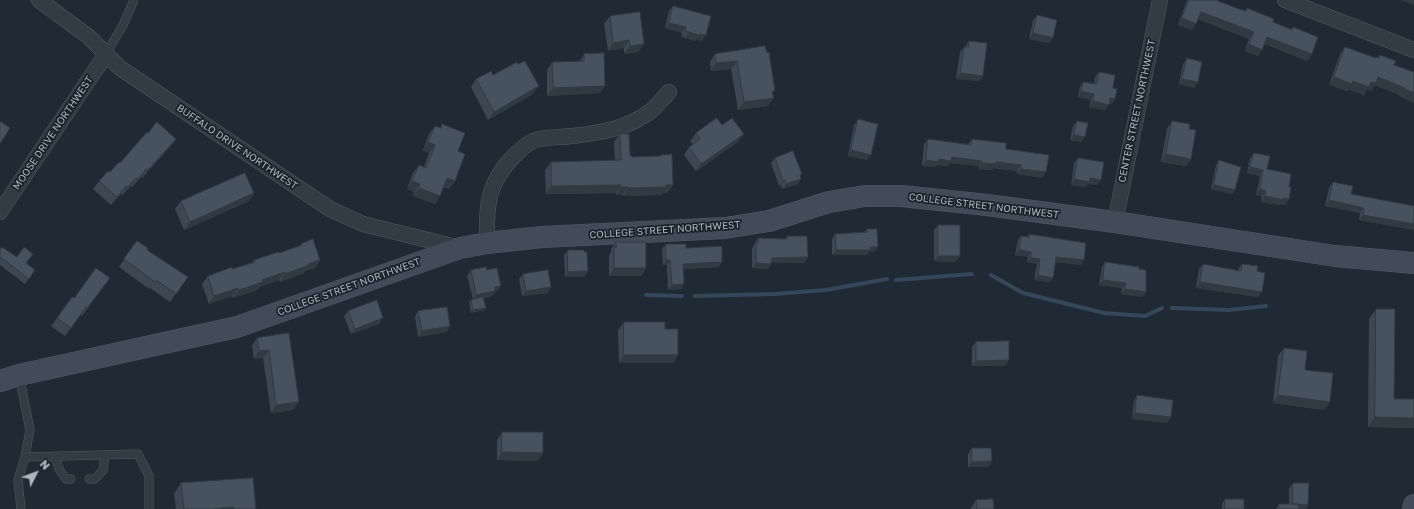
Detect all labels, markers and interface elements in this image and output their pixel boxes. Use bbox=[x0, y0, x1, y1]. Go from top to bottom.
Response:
street label: CENTER STREET NORTHWEST bbox=[1116, 38, 1158, 184]
street label: MOOSE DRIVE NORTHWEST bbox=[10, 74, 96, 192]
street label: BUFFALO DRIVE NORTHWEST bbox=[174, 102, 300, 192]
street label: COLLEGE STREET NORTHWEST bbox=[908, 191, 1060, 221]
street label: COLLEGE STREET NORTHWEST bbox=[589, 219, 741, 241]
street label: COLLEGE STREET NORTHWEST bbox=[276, 255, 422, 319]
north arrow bbox=[16, 453, 56, 493]
text: N bbox=[38, 457, 53, 472]

